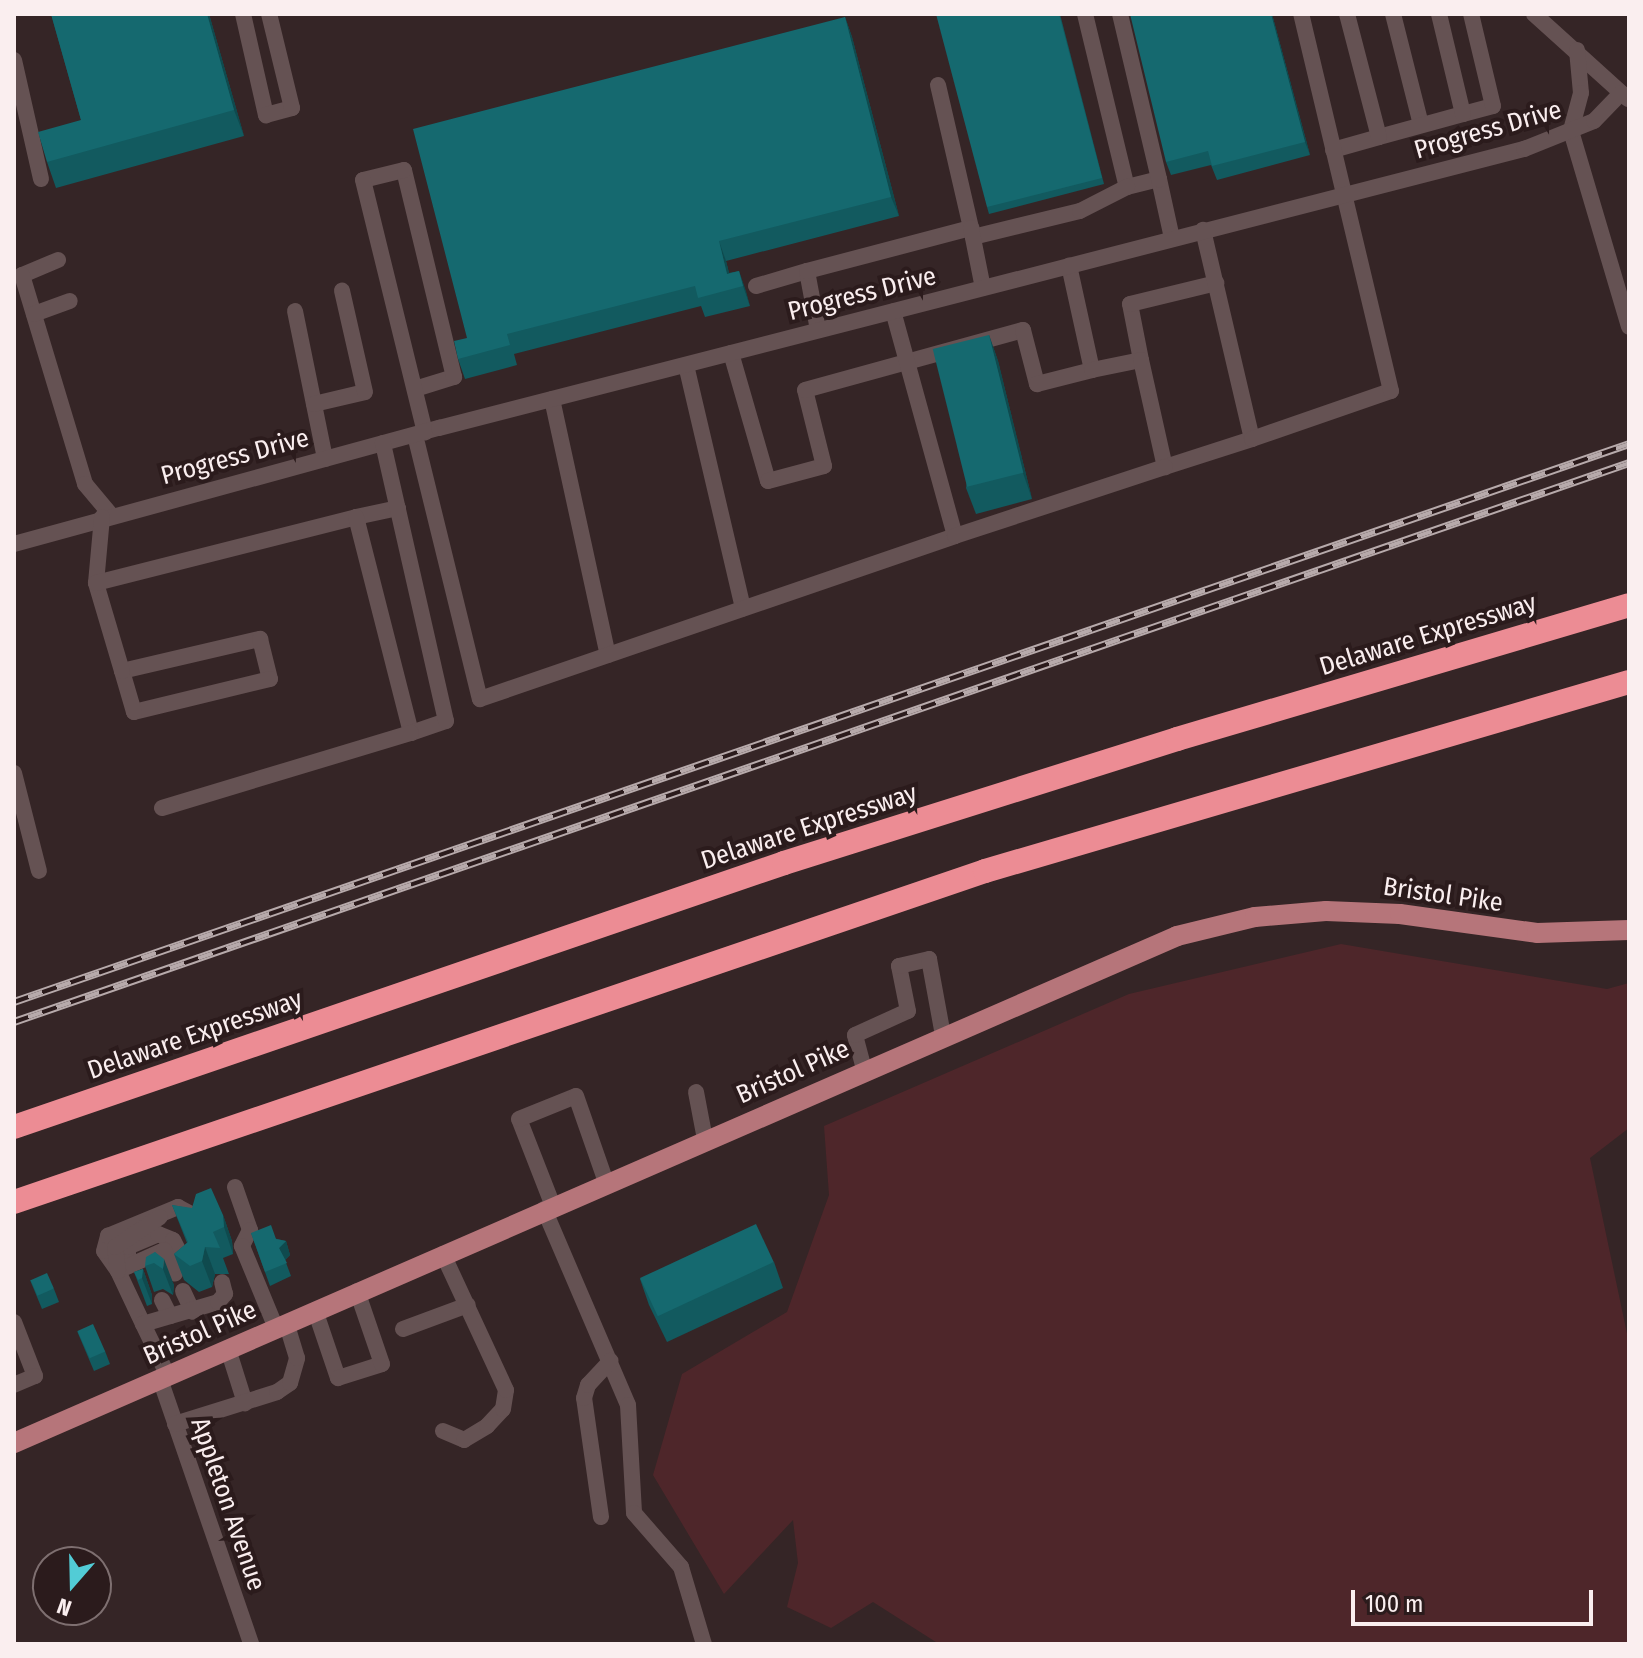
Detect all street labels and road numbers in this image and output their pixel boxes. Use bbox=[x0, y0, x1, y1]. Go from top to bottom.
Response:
street label: Progress Drive bbox=[1411, 94, 1565, 166]
street label: Progress Drive bbox=[785, 261, 939, 327]
street label: Progress Drive bbox=[158, 422, 312, 492]
street label: Delaware Expressway bbox=[1316, 587, 1540, 683]
street label: Delaware Expressway bbox=[697, 777, 921, 877]
street label: Bristol Pike bbox=[1381, 871, 1505, 919]
street label: Delaware Expressway bbox=[84, 984, 306, 1086]
street label: Bristol Pike bbox=[732, 1033, 854, 1111]
street label: Bristol Pike bbox=[139, 1294, 261, 1372]
street label: Appleton Avenue bbox=[184, 1414, 272, 1594]

